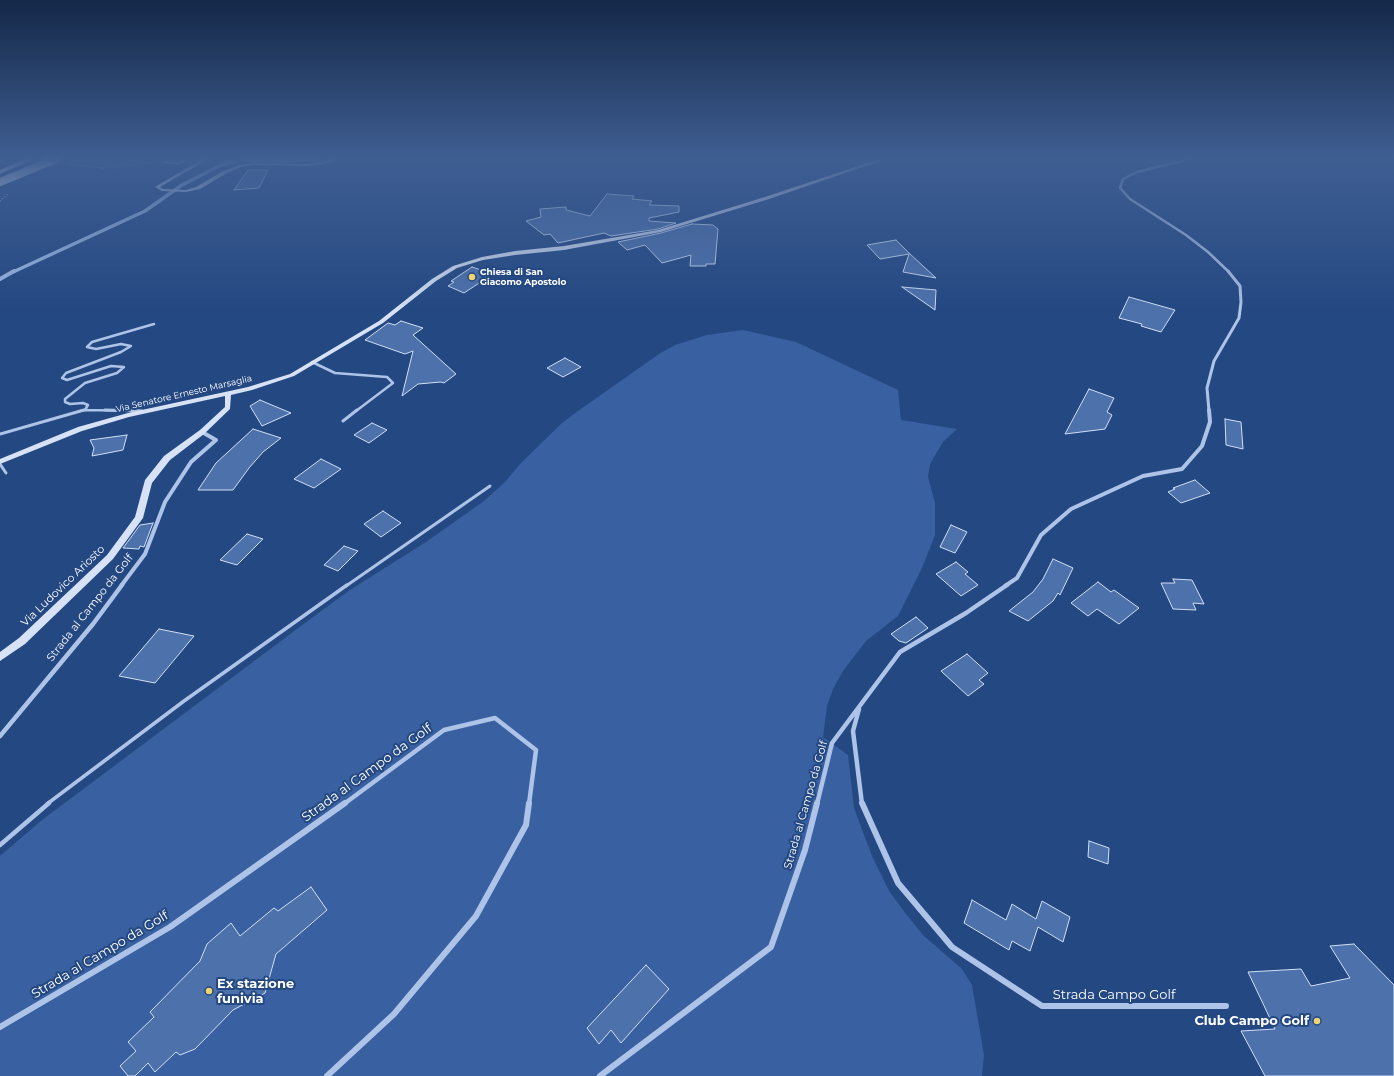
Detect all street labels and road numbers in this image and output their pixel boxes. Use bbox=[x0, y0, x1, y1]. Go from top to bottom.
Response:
street label: Via Senatore Ernesto Marsaglia bbox=[115, 373, 253, 415]
street label: Via Ludovico Ariosto bbox=[18, 543, 108, 629]
street label: Strada al Campo da Golf bbox=[44, 552, 136, 664]
street label: Strada al Campo da Golf bbox=[299, 721, 435, 825]
street label: Strada al Campo da Golf bbox=[781, 739, 831, 871]
street label: Strada al Campo da Golf bbox=[29, 908, 171, 1002]
street label: Strada Campo Golf bbox=[1053, 987, 1175, 1003]

